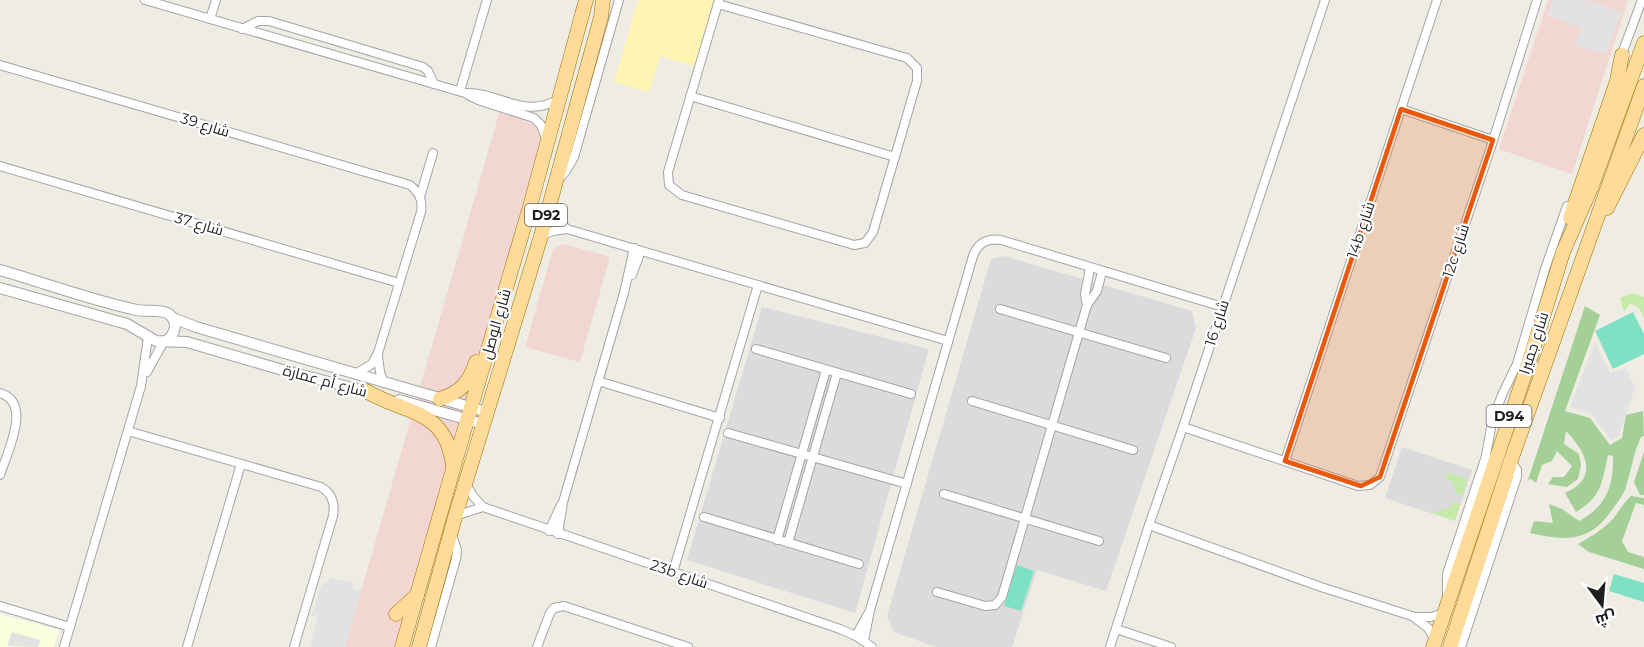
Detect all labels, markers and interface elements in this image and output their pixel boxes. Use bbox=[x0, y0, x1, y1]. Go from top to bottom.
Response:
street label: شارع 39 bbox=[178, 108, 232, 143]
street label: 14b شارع bbox=[1342, 199, 1381, 261]
road number: D92 bbox=[525, 204, 567, 226]
street label: شارع 37 bbox=[172, 207, 226, 241]
street label: 12c شارع bbox=[1438, 222, 1475, 281]
street label: شارع الوصل bbox=[476, 286, 517, 362]
street label: شارع 16 bbox=[1200, 297, 1235, 349]
street label: شارع جميرا bbox=[1515, 309, 1554, 377]
street label: شارع أم عمارة bbox=[280, 360, 369, 403]
road number: D94 bbox=[1486, 405, 1532, 427]
street label: 23b شارع bbox=[647, 555, 711, 594]
north arrow bbox=[1572, 575, 1632, 635]
text: ش bbox=[1594, 607, 1618, 631]

